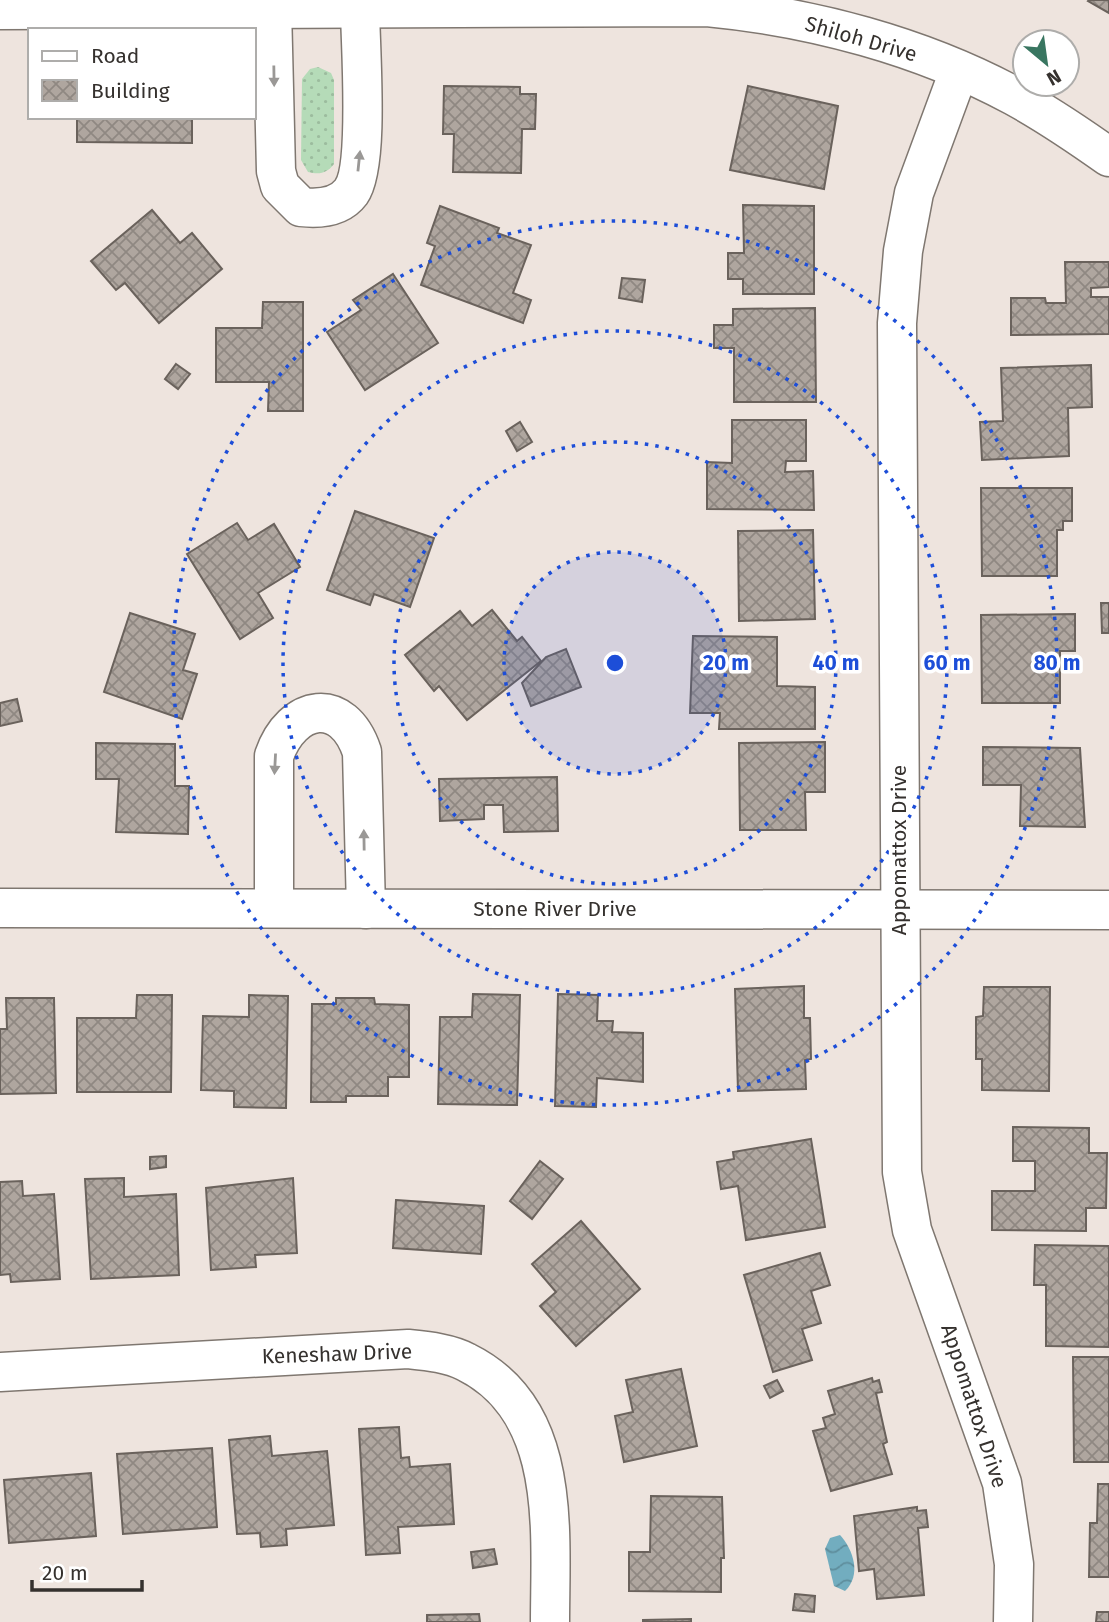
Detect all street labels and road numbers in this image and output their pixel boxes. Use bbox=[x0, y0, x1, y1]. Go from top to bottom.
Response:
street label: Shiloh Drive bbox=[802, 11, 920, 67]
street label: Appomattox Drive bbox=[886, 765, 912, 935]
street label: Stone River Drive bbox=[473, 896, 637, 922]
street label: Appomattox Drive bbox=[935, 1321, 1013, 1491]
street label: Keneshaw Drive bbox=[261, 1338, 413, 1370]

